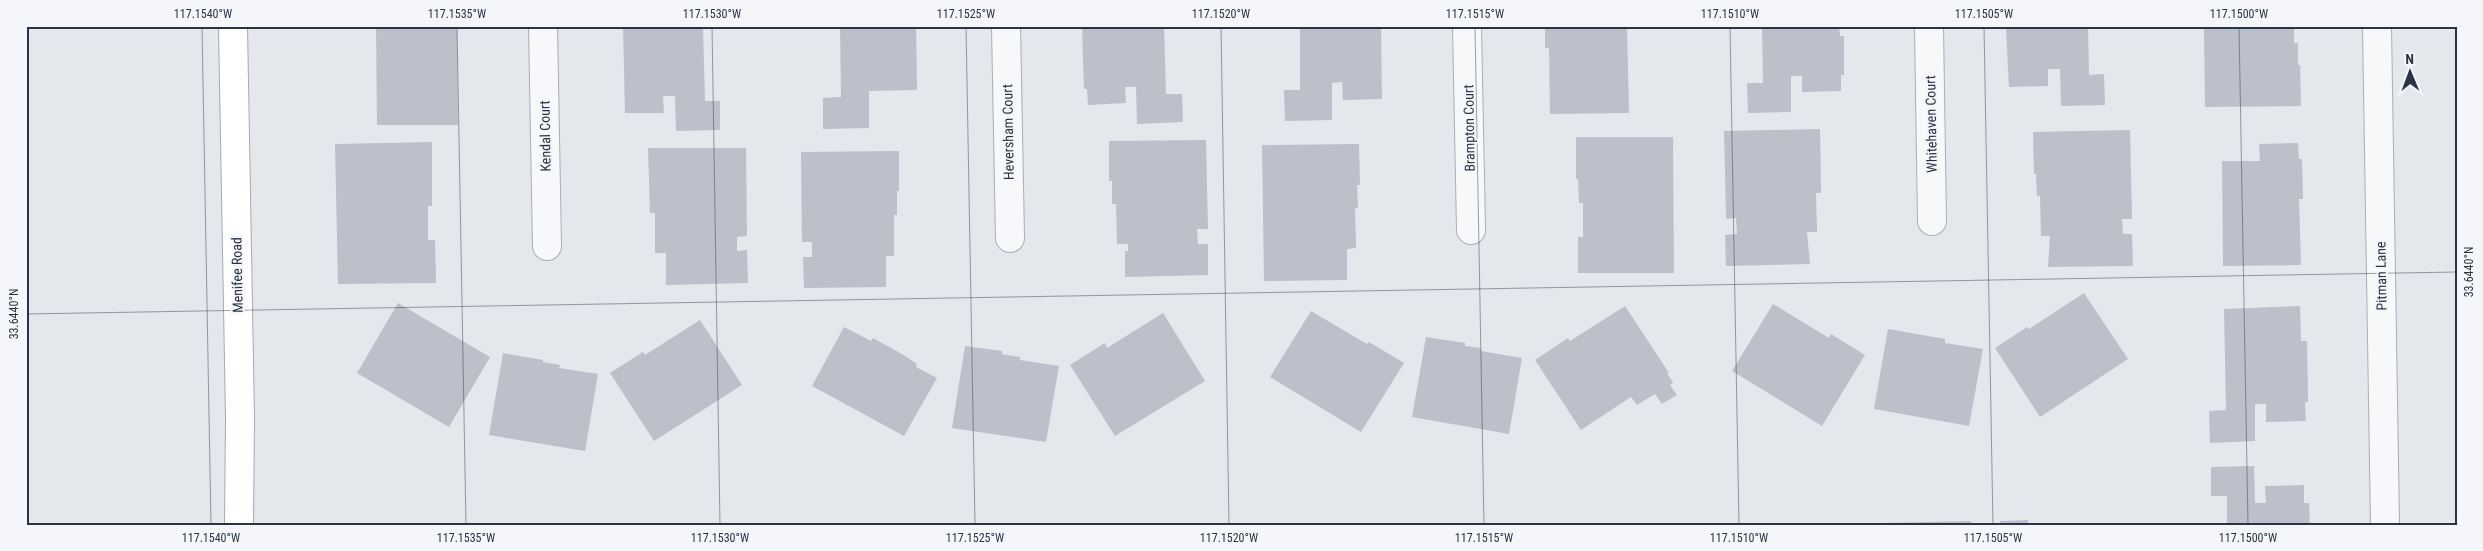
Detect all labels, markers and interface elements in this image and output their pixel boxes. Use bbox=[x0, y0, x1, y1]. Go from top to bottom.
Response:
text: 117.1540°W bbox=[174, 7, 232, 21]
text: 117.1535°W bbox=[428, 7, 486, 21]
text: 117.1530°W bbox=[683, 7, 741, 21]
text: 117.1525°W bbox=[937, 7, 995, 21]
text: 117.1520°W bbox=[1192, 7, 1250, 21]
text: 117.1515°W bbox=[1446, 7, 1504, 21]
text: 117.1510°W bbox=[1701, 7, 1759, 21]
text: 117.1505°W bbox=[1955, 7, 2013, 21]
text: 117.1500°W bbox=[2210, 7, 2268, 21]
north arrow bbox=[2386, 48, 2436, 98]
text: N bbox=[2405, 51, 2414, 67]
street label: Whitehaven Court bbox=[1922, 75, 1940, 173]
street label: Heversham Court bbox=[999, 84, 1017, 180]
street label: Brampton Court bbox=[1460, 84, 1478, 172]
street label: Kendal Court bbox=[536, 100, 554, 172]
street label: Menifee Road bbox=[228, 237, 246, 313]
street label: Pitman Lane bbox=[2372, 241, 2390, 311]
text: 33.6440°N bbox=[2462, 247, 2476, 297]
text: 33.6440°N bbox=[7, 289, 21, 339]
text: 117.1540°W bbox=[182, 531, 240, 545]
text: 117.1535°W bbox=[437, 531, 495, 545]
text: 117.1530°W bbox=[691, 531, 749, 545]
text: 117.1525°W bbox=[946, 531, 1004, 545]
text: 117.1520°W bbox=[1200, 531, 1258, 545]
text: 117.1515°W bbox=[1455, 531, 1513, 545]
text: 117.1510°W bbox=[1710, 531, 1768, 545]
text: 117.1505°W bbox=[1964, 531, 2022, 545]
text: 117.1500°W bbox=[2219, 531, 2277, 545]

